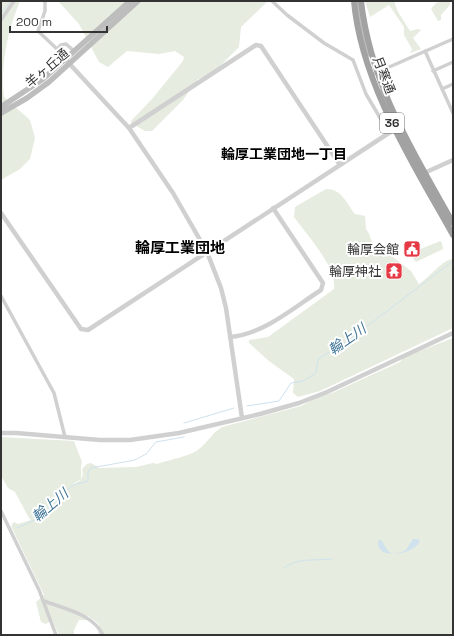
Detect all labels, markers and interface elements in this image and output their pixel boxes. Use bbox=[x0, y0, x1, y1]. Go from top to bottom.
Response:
scale bar bbox=[10, 8, 107, 34]
text: 200 m bbox=[16, 14, 52, 30]
street label: 羊ヶ丘通 bbox=[22, 45, 72, 91]
street label: 月寒通 bbox=[369, 54, 399, 96]
road number: 36 bbox=[380, 113, 404, 133]
district label: 輪厚工業団地一丁目 bbox=[221, 145, 347, 163]
district label: 輪厚工業団地 bbox=[135, 238, 225, 257]
public building icon: 輪厚会館 bbox=[402, 239, 422, 259]
place label: 輪厚会館 bbox=[347, 241, 399, 258]
temple icon: 輪厚神社 bbox=[384, 261, 404, 281]
place label: 輪厚神社 bbox=[329, 263, 381, 280]
water label: 輪上川 bbox=[325, 318, 371, 358]
water label: 輪上川 bbox=[28, 483, 73, 525]

